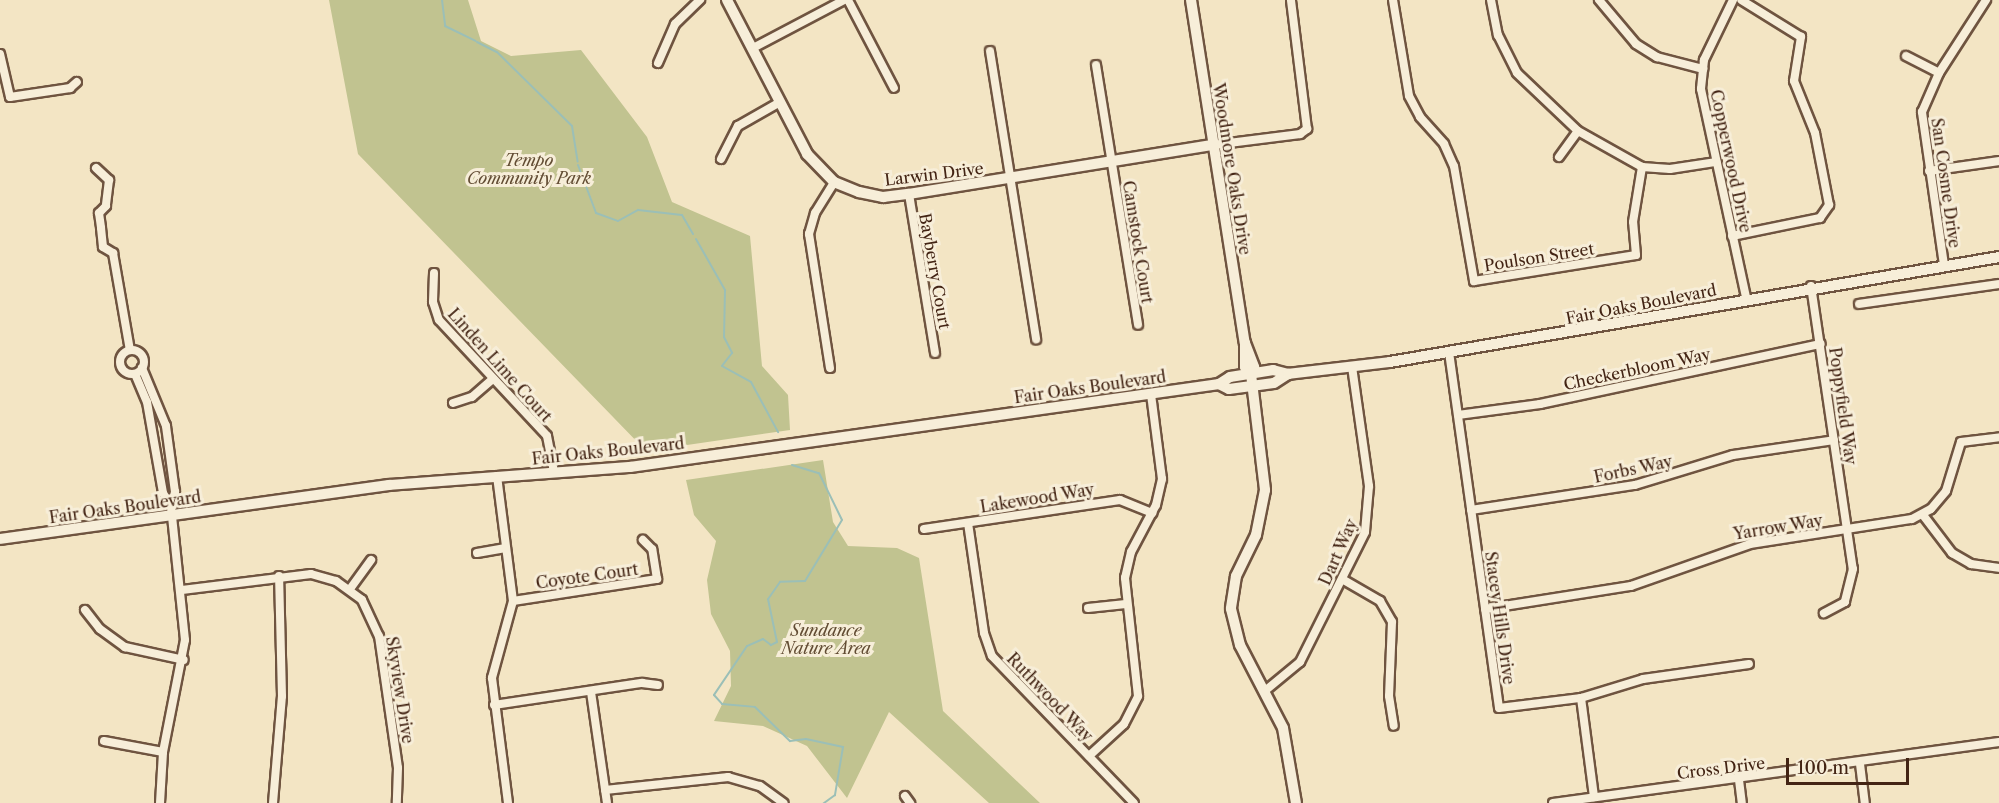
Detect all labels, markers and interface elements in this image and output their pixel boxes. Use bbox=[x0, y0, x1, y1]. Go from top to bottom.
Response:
street label: Woodmore Oaks Drive bbox=[1209, 82, 1255, 256]
street label: Copperwood Drive bbox=[1706, 88, 1756, 234]
street label: San Cosme Drive bbox=[1927, 117, 1965, 249]
park label: Tempo Community Park bbox=[467, 150, 591, 188]
street label: Larwin Drive bbox=[883, 158, 985, 190]
street label: Camstock Court bbox=[1119, 179, 1157, 305]
street label: Bayberry Court bbox=[915, 211, 955, 331]
street label: Poulson Street bbox=[1483, 239, 1595, 275]
street label: Fair Oaks Boulevard bbox=[1564, 280, 1718, 328]
street label: Linden Lime Court bbox=[444, 304, 556, 426]
street label: Checkerbloom Way bbox=[1562, 344, 1712, 394]
street label: Poppyfield Way bbox=[1825, 346, 1861, 466]
street label: Fair Oaks Boulevard bbox=[1013, 367, 1167, 407]
street label: Fair Oaks Boulevard bbox=[531, 433, 685, 469]
street label: Forbs Way bbox=[1592, 451, 1674, 487]
street label: Lakewood Way bbox=[978, 479, 1096, 517]
street label: Fair Oaks Boulevard bbox=[48, 487, 202, 527]
street label: Yarrow Way bbox=[1731, 510, 1825, 544]
street label: Dart Way bbox=[1315, 516, 1361, 588]
street label: Stacey Hills Drive bbox=[1481, 550, 1519, 686]
street label: Coyote Court bbox=[535, 559, 639, 593]
park label: Sundance Nature Area bbox=[781, 620, 871, 658]
street label: Skyview Drive bbox=[382, 635, 418, 745]
street label: Ruthwood Way bbox=[1003, 649, 1097, 745]
scale bar bbox=[1789, 746, 1912, 784]
street label: Cross Drive bbox=[1676, 753, 1766, 783]
text: 100 m bbox=[1797, 757, 1849, 779]

